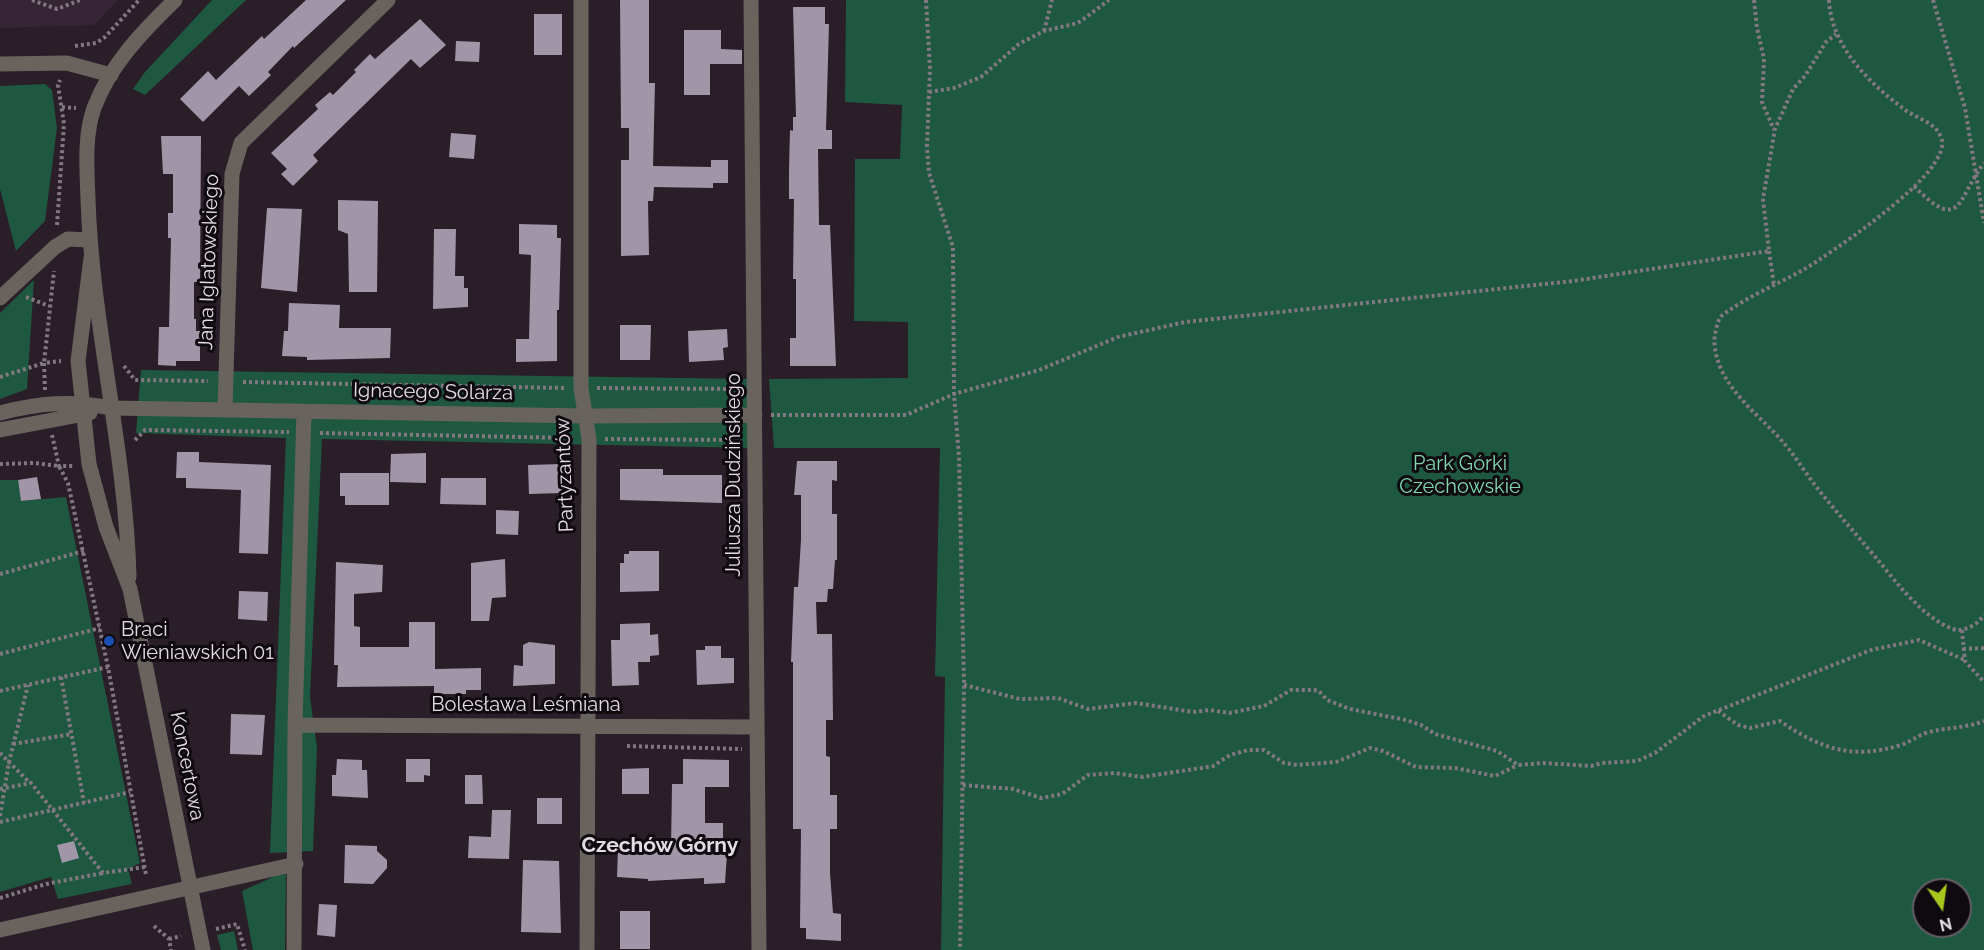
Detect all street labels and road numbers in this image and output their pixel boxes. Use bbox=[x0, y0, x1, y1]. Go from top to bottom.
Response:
street label: Jana Iglatowskiego bbox=[194, 174, 224, 350]
street label: Juliusza Dudzińskiego bbox=[722, 373, 746, 577]
street label: Ignacego Solarza bbox=[353, 379, 513, 405]
street label: Partyzantów bbox=[551, 417, 579, 533]
street label: Bolesława Leśmiana bbox=[431, 693, 621, 717]
street label: Koncertowa bbox=[165, 710, 209, 822]

